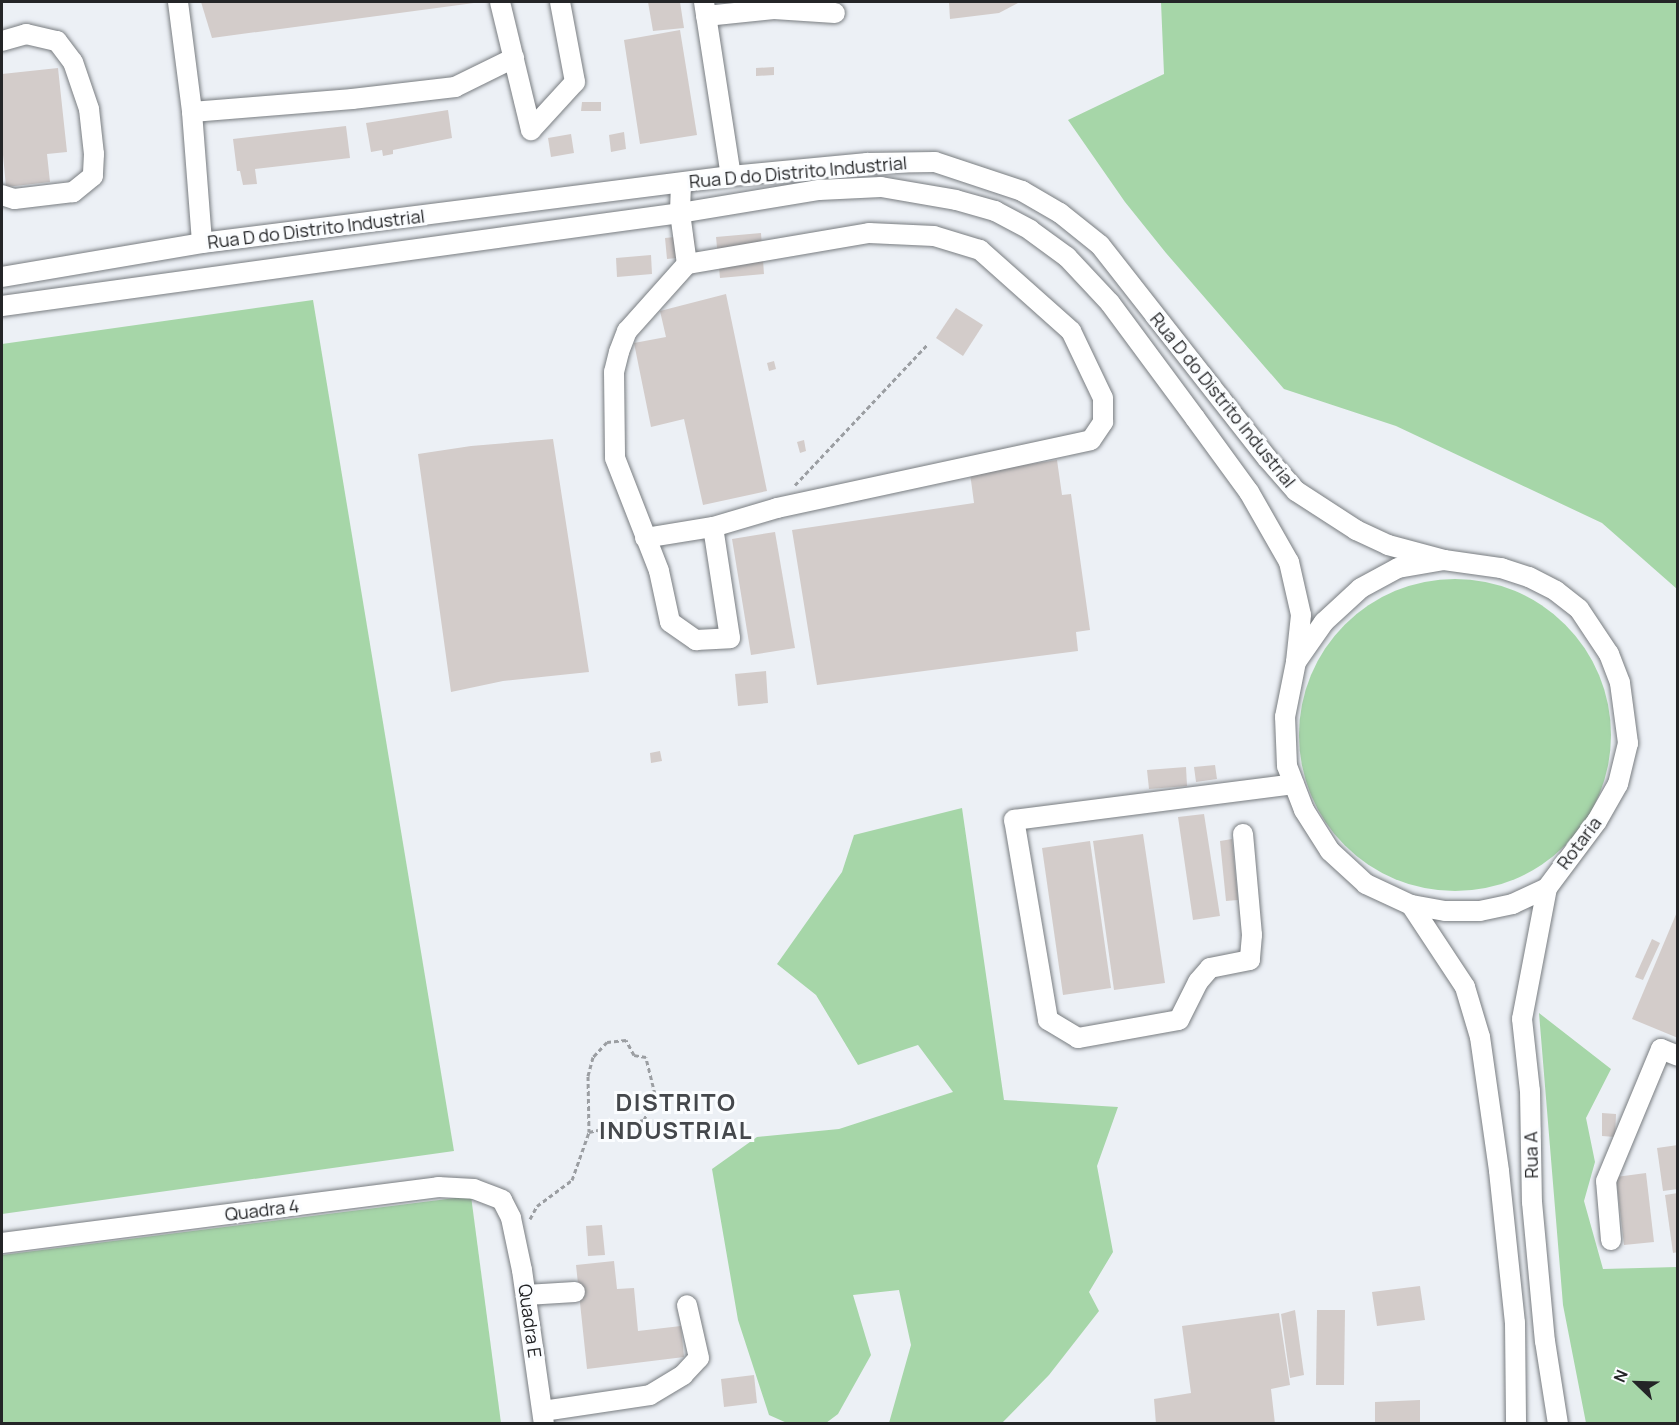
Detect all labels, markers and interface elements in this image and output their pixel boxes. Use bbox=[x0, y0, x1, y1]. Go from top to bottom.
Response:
street label: Rua D do Distrito Industrial bbox=[688, 152, 908, 192]
street label: Rua D do Distrito Industrial bbox=[206, 205, 426, 253]
street label: Rua D do Distrito Industrial bbox=[1146, 308, 1300, 492]
street label: Rotaria bbox=[1552, 813, 1606, 873]
district label: DISTRITO INDUSTRIAL bbox=[599, 1088, 753, 1144]
street label: Rua A bbox=[1520, 1131, 1542, 1179]
street label: Quadra 4 bbox=[224, 1195, 300, 1225]
street label: Quadra E bbox=[514, 1283, 546, 1359]
north arrow bbox=[1607, 1353, 1667, 1413]
text: N bbox=[1608, 1366, 1633, 1386]

